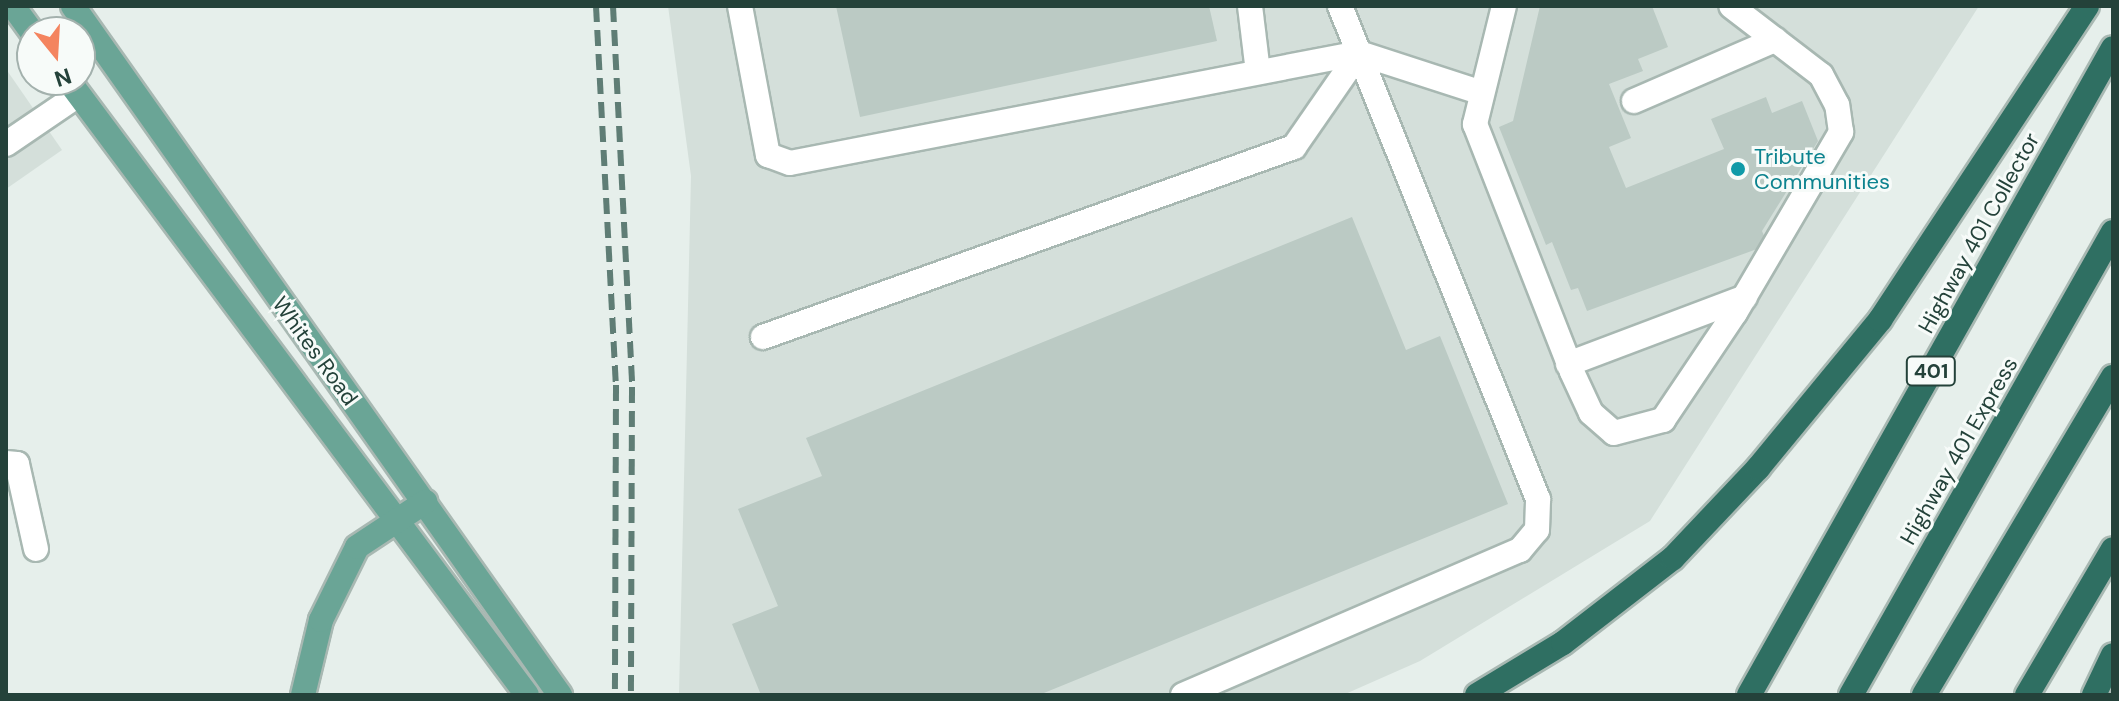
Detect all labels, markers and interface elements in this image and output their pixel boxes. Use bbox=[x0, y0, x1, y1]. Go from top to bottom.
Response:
north arrow bbox=[16, 16, 96, 96]
text: N bbox=[51, 61, 75, 94]
street label: Highway 401 Collector bbox=[1913, 128, 2045, 338]
place label: Tribute Communities bbox=[1754, 143, 1890, 194]
marker: Tribute Communities bbox=[1729, 160, 1747, 178]
street label: Whites Road bbox=[267, 291, 363, 411]
street label: Highway 401 Express bbox=[1895, 353, 2023, 549]
road number: 401 bbox=[1905, 355, 1957, 387]

